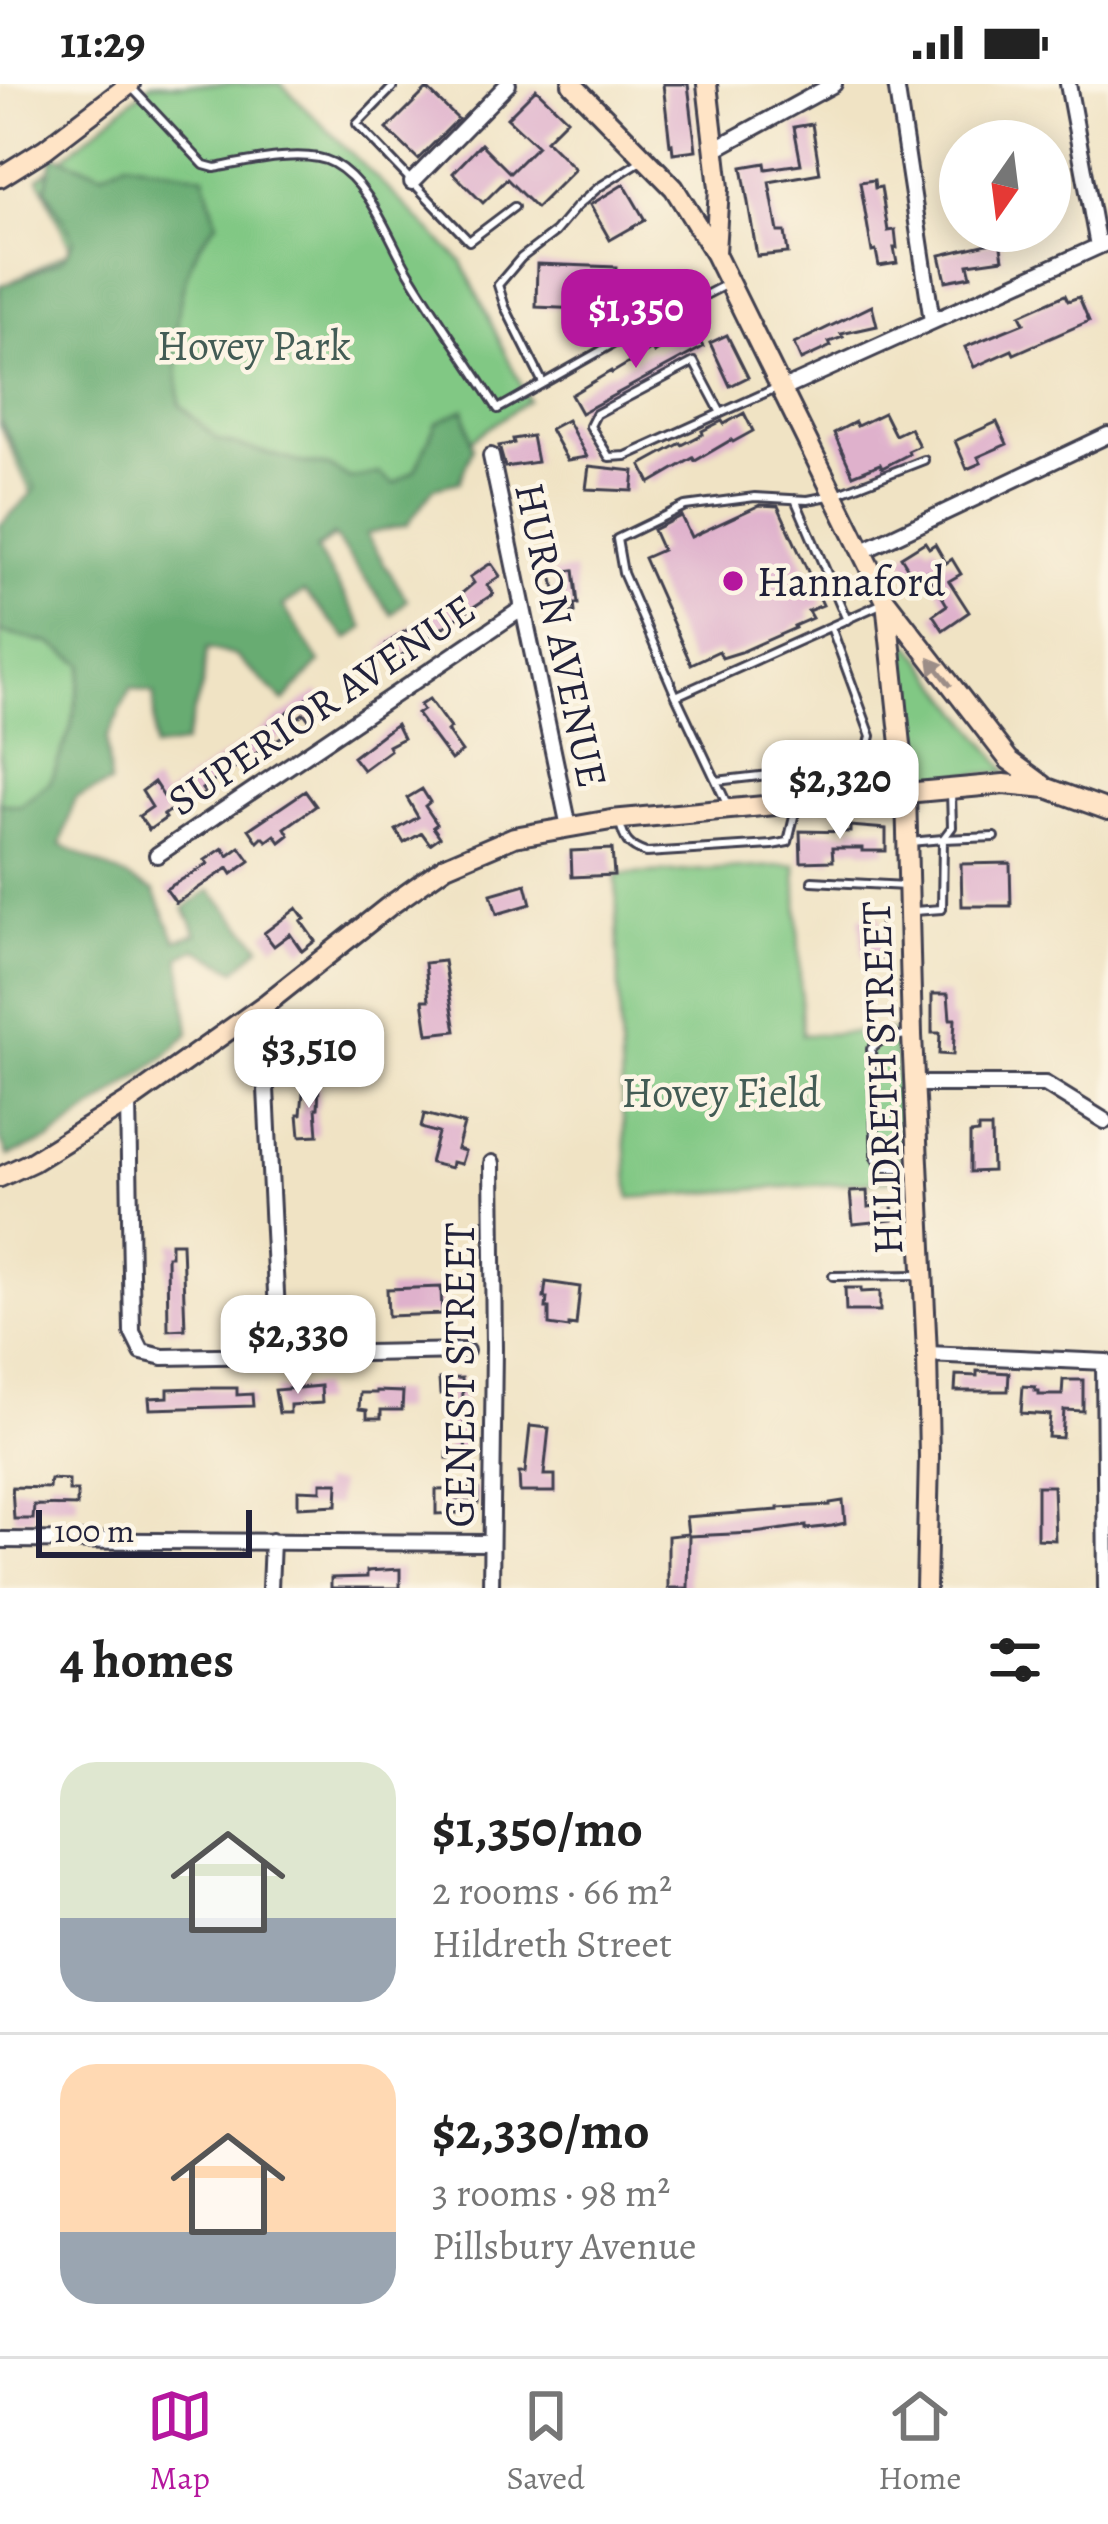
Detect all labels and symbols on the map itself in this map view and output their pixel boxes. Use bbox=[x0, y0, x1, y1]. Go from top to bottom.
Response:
north arrow bbox=[939, 120, 1071, 252]
pin: $1,350 bbox=[538, 269, 734, 371]
park label: Hovey Park bbox=[157, 317, 351, 374]
street label: HURON AVENUE bbox=[501, 478, 622, 793]
place label: Hannaford bbox=[757, 553, 946, 610]
marker: Hannaford bbox=[720, 568, 746, 594]
street label: SUPERIOR AVENUE bbox=[156, 580, 486, 829]
one-way arrow bbox=[929, 656, 953, 687]
pin: $2,320 bbox=[742, 740, 938, 842]
street label: HILDRETH STREET bbox=[847, 900, 916, 1256]
pin: $3,510 bbox=[211, 1009, 407, 1111]
park label: Hovey Field bbox=[621, 1064, 821, 1121]
street label: GENEST STREET bbox=[431, 1223, 488, 1527]
pin: $2,330 bbox=[200, 1295, 396, 1397]
scale bar bbox=[36, 1504, 252, 1557]

